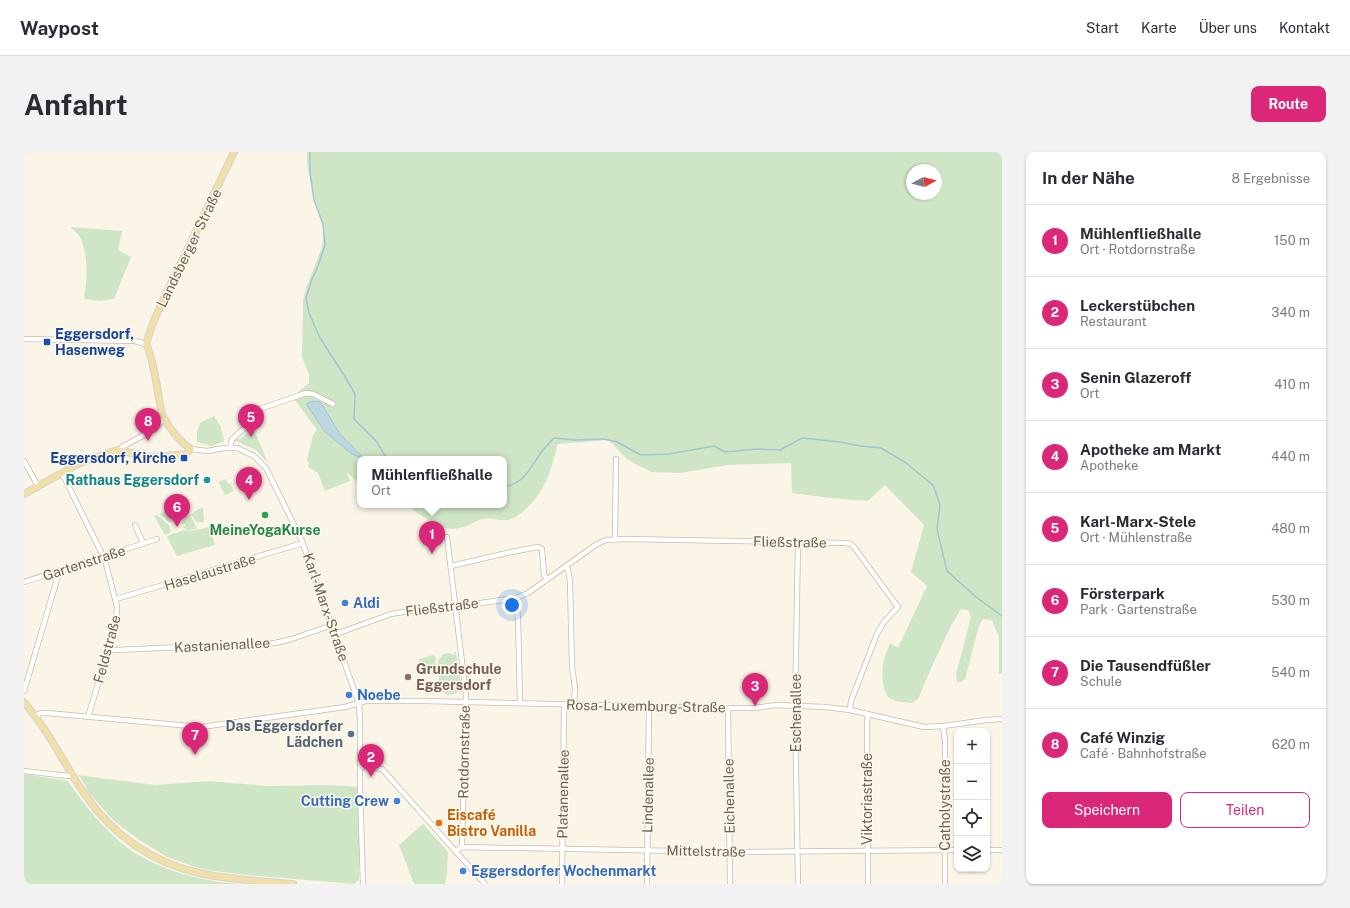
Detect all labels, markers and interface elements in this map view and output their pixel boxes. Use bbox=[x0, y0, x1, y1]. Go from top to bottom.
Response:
text: Waypost bbox=[20, 17, 99, 39]
text: Start bbox=[1086, 20, 1119, 36]
text: Karte bbox=[1141, 20, 1177, 36]
text: Über uns bbox=[1199, 20, 1257, 36]
text: Kontakt bbox=[1279, 20, 1330, 36]
button: Route bbox=[1251, 86, 1326, 122]
text: Anfahrt bbox=[24, 88, 128, 121]
north arrow bbox=[906, 164, 942, 200]
text: In der Nähe bbox=[1042, 168, 1135, 188]
text: 8 Ergebnisse bbox=[1231, 171, 1310, 186]
street label: Landsberger Straße bbox=[153, 186, 225, 310]
text: Mühlenfließhalle bbox=[1080, 225, 1201, 242]
text: 1 bbox=[1052, 233, 1058, 248]
text: 150 m bbox=[1274, 233, 1310, 248]
text: Ort · Rotdornstraße bbox=[1080, 242, 1195, 257]
text: Leckerstübchen bbox=[1080, 297, 1195, 314]
text: 2 bbox=[1051, 305, 1059, 320]
text: 340 m bbox=[1271, 305, 1310, 320]
text: Restaurant bbox=[1080, 314, 1146, 329]
place label: Eggersdorf, Hasenweg bbox=[55, 326, 134, 358]
marker: Eggersdorf, Hasenweg bbox=[42, 337, 52, 347]
text: Senin Glazeroff bbox=[1080, 369, 1191, 386]
text: 3 bbox=[1051, 377, 1059, 392]
text: 410 m bbox=[1274, 377, 1310, 392]
text: Ort bbox=[1080, 386, 1099, 401]
pin: 5 bbox=[238, 404, 264, 437]
pin: 8 bbox=[135, 408, 161, 441]
text: Apotheke am Markt bbox=[1080, 441, 1221, 458]
text: 4 bbox=[1051, 449, 1059, 464]
text: 440 m bbox=[1271, 449, 1310, 464]
place label: Eggersdorf, Kirche bbox=[50, 450, 176, 466]
marker: Eggersdorf, Kirche bbox=[179, 453, 189, 463]
popup bbox=[357, 456, 507, 508]
text: Apotheke bbox=[1080, 458, 1138, 473]
text: Mühlenfließhalle bbox=[371, 466, 493, 483]
pin: 4 bbox=[236, 467, 262, 500]
place label: Rathaus Eggersdorf bbox=[66, 472, 199, 488]
marker: Rathaus Eggersdorf bbox=[202, 475, 212, 485]
text: Ort bbox=[371, 483, 391, 498]
pin: 6 bbox=[164, 494, 190, 527]
marker: MeineYogaKurse bbox=[260, 510, 270, 520]
text: Karl-Marx-Stele bbox=[1080, 513, 1196, 530]
pin: 1 bbox=[419, 521, 445, 554]
text: 5 bbox=[1051, 521, 1059, 536]
text: 480 m bbox=[1271, 521, 1310, 536]
place label: MeineYogaKurse bbox=[209, 522, 321, 538]
text: Ort · Mühlenstraße bbox=[1080, 530, 1192, 545]
street label: Fließstraße bbox=[753, 533, 827, 551]
street label: Gartenstraße bbox=[41, 542, 127, 584]
street label: Haselaustraße bbox=[162, 550, 258, 594]
street label: Karl-Marx-Straße bbox=[300, 551, 352, 663]
text: Försterpark bbox=[1080, 585, 1165, 602]
text: 6 bbox=[1051, 593, 1059, 608]
text: 530 m bbox=[1271, 593, 1310, 608]
place label: Aldi bbox=[353, 595, 380, 611]
street label: Fließstraße bbox=[404, 595, 480, 619]
your location bbox=[502, 595, 522, 615]
marker: Aldi bbox=[340, 598, 350, 608]
text: Park · Gartenstraße bbox=[1080, 602, 1197, 617]
street label: Feldstraße bbox=[90, 613, 124, 685]
street label: Kastanienallee bbox=[174, 634, 271, 656]
text: Die Tausendfüßler bbox=[1080, 657, 1211, 674]
place label: Grundschule Eggersdorf bbox=[416, 661, 502, 693]
text: 7 bbox=[1051, 665, 1059, 680]
text: 540 m bbox=[1271, 665, 1310, 680]
marker: Grundschule Eggersdorf bbox=[403, 672, 413, 682]
pin: 3 bbox=[742, 673, 768, 706]
street label: Eschenallee bbox=[788, 674, 804, 752]
text: Schule bbox=[1080, 674, 1122, 689]
place label: Noebe bbox=[357, 687, 400, 703]
marker: Noebe bbox=[344, 690, 354, 700]
street label: Rosa-Luxemburg-Straße bbox=[566, 697, 726, 715]
street label: Rotdornstraße bbox=[455, 705, 473, 799]
place label: Das Eggersdorfer Lädchen bbox=[225, 718, 343, 750]
pin: 7 bbox=[182, 722, 208, 755]
map controls bbox=[954, 728, 990, 872]
button: + bbox=[954, 728, 990, 764]
marker: Das Eggersdorfer Lädchen bbox=[346, 729, 356, 739]
text: Café Winzig bbox=[1080, 729, 1165, 746]
text: 8 bbox=[1051, 737, 1059, 752]
text: 620 m bbox=[1272, 737, 1310, 752]
pin: 2 bbox=[358, 744, 384, 777]
text: Café · Bahnhofstraße bbox=[1080, 746, 1207, 761]
street label: Platanenallee bbox=[554, 749, 572, 839]
street label: Viktoriastraße bbox=[859, 753, 875, 845]
street label: Lindenallee bbox=[639, 757, 657, 833]
street label: Eichenallee bbox=[720, 758, 738, 834]
street label: Catholystraße bbox=[937, 759, 953, 851]
button: − bbox=[954, 764, 990, 800]
button: Speichern bbox=[1042, 792, 1172, 828]
button: Teilen bbox=[1180, 792, 1310, 828]
place label: Cutting Crew bbox=[301, 793, 389, 809]
marker: Cutting Crew bbox=[392, 796, 402, 806]
button: locate bbox=[954, 800, 990, 836]
place label: Eiscafé Bistro Vanilla bbox=[447, 807, 536, 839]
marker: Eiscafé Bistro Vanilla bbox=[434, 818, 444, 828]
button: layers bbox=[954, 836, 990, 872]
street label: Mittelstraße bbox=[666, 842, 746, 860]
place label: Eggersdorfer Wochenmarkt bbox=[471, 863, 657, 879]
marker: Eggersdorfer Wochenmarkt bbox=[458, 866, 468, 876]

